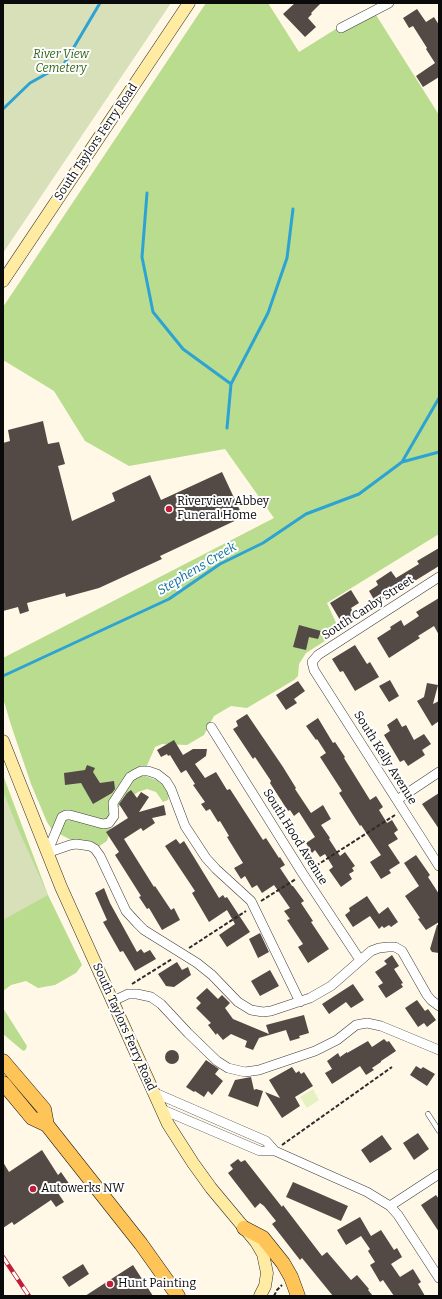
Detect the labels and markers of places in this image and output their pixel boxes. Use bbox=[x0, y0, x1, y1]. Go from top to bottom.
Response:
place label: Riverview Abbey Funeral Home bbox=[177, 495, 269, 523]
marker: Riverview Abbey Funeral Home bbox=[164, 504, 174, 514]
place label: Autowerks NW bbox=[41, 1182, 125, 1196]
marker: Autowerks NW bbox=[28, 1184, 38, 1194]
place label: Hunt Painting bbox=[118, 1277, 196, 1291]
marker: Hunt Painting bbox=[105, 1279, 115, 1289]

